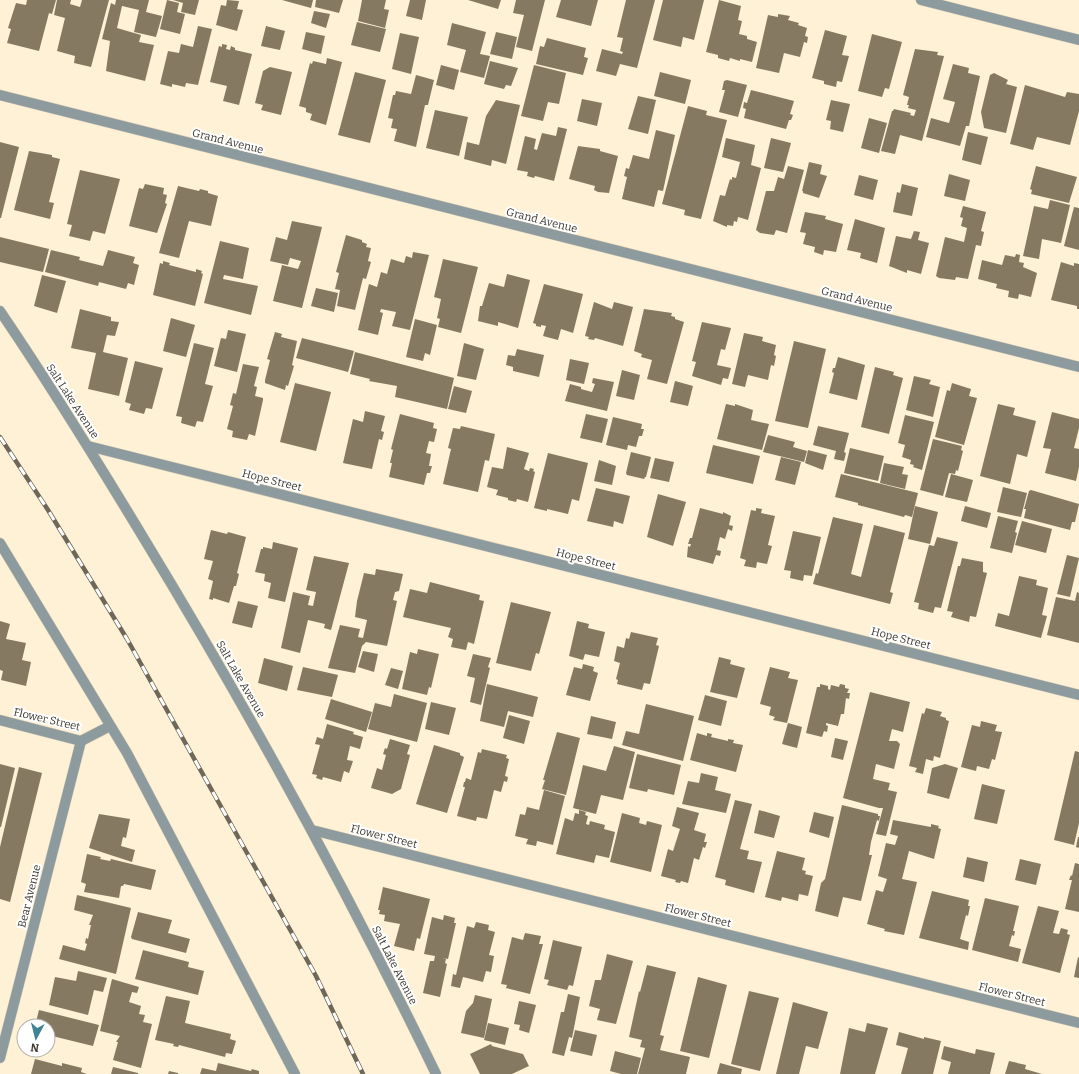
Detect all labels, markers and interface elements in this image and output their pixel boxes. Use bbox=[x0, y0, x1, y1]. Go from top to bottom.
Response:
street label: Grand Avenue bbox=[191, 126, 265, 157]
street label: Grand Avenue bbox=[505, 205, 579, 236]
street label: Grand Avenue bbox=[820, 284, 894, 315]
street label: Salt Lake Avenue bbox=[44, 361, 102, 441]
street label: Hope Street bbox=[241, 467, 303, 494]
street label: Hope Street bbox=[555, 546, 617, 573]
street label: Hope Street bbox=[870, 625, 932, 652]
street label: Salt Lake Avenue bbox=[213, 639, 268, 720]
street label: Flower Street bbox=[12, 705, 82, 733]
street label: Flower Street bbox=[349, 822, 418, 851]
street label: Bear Avenue bbox=[15, 863, 44, 929]
street label: Flower Street bbox=[663, 901, 732, 930]
street label: Salt Lake Avenue bbox=[369, 924, 420, 1007]
street label: Flower Street bbox=[977, 980, 1046, 1009]
north arrow bbox=[16, 1018, 56, 1058]
text: N bbox=[29, 1040, 40, 1054]

